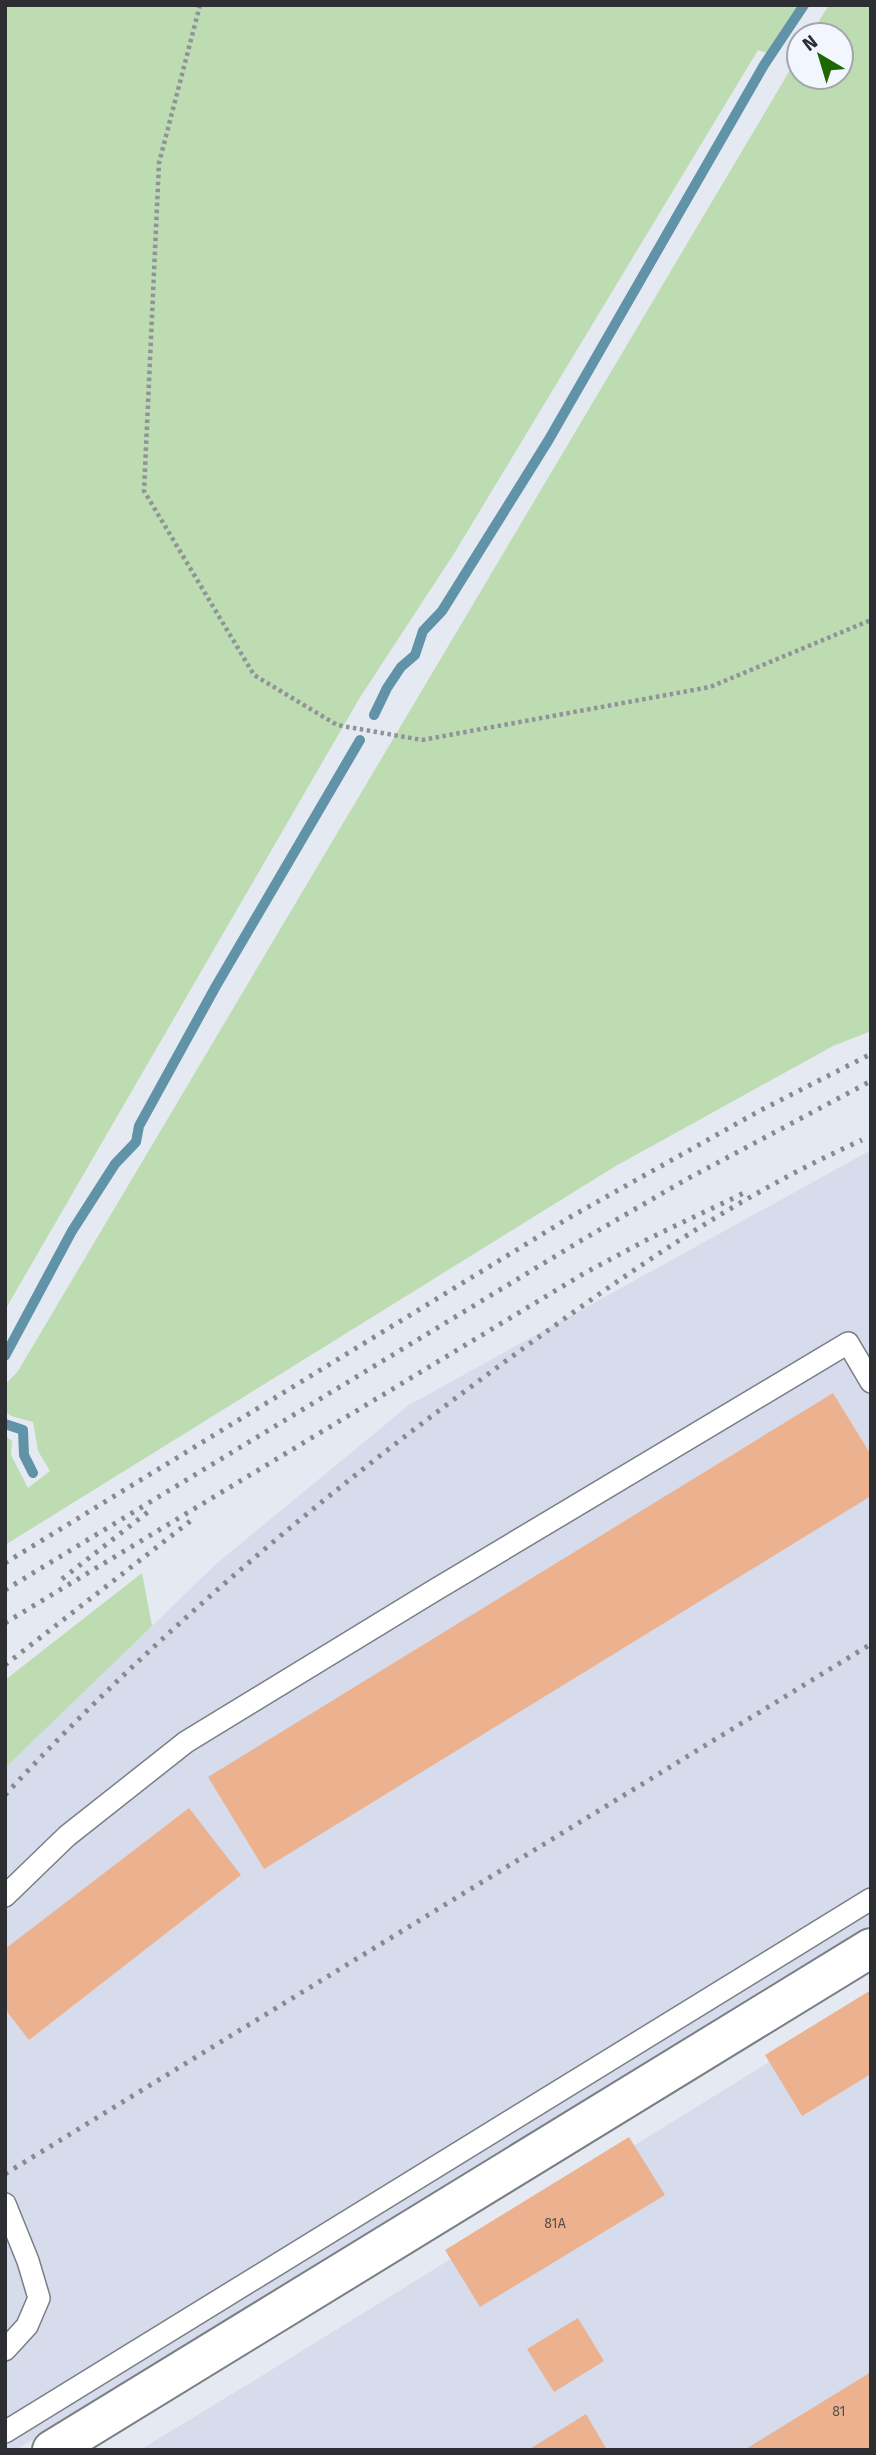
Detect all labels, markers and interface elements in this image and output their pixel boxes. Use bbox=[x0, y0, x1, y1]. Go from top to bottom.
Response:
north arrow bbox=[785, 21, 855, 91]
text: N bbox=[798, 30, 822, 56]
house number: 81A bbox=[544, 2215, 566, 2232]
house number: 81 bbox=[832, 2403, 846, 2420]

